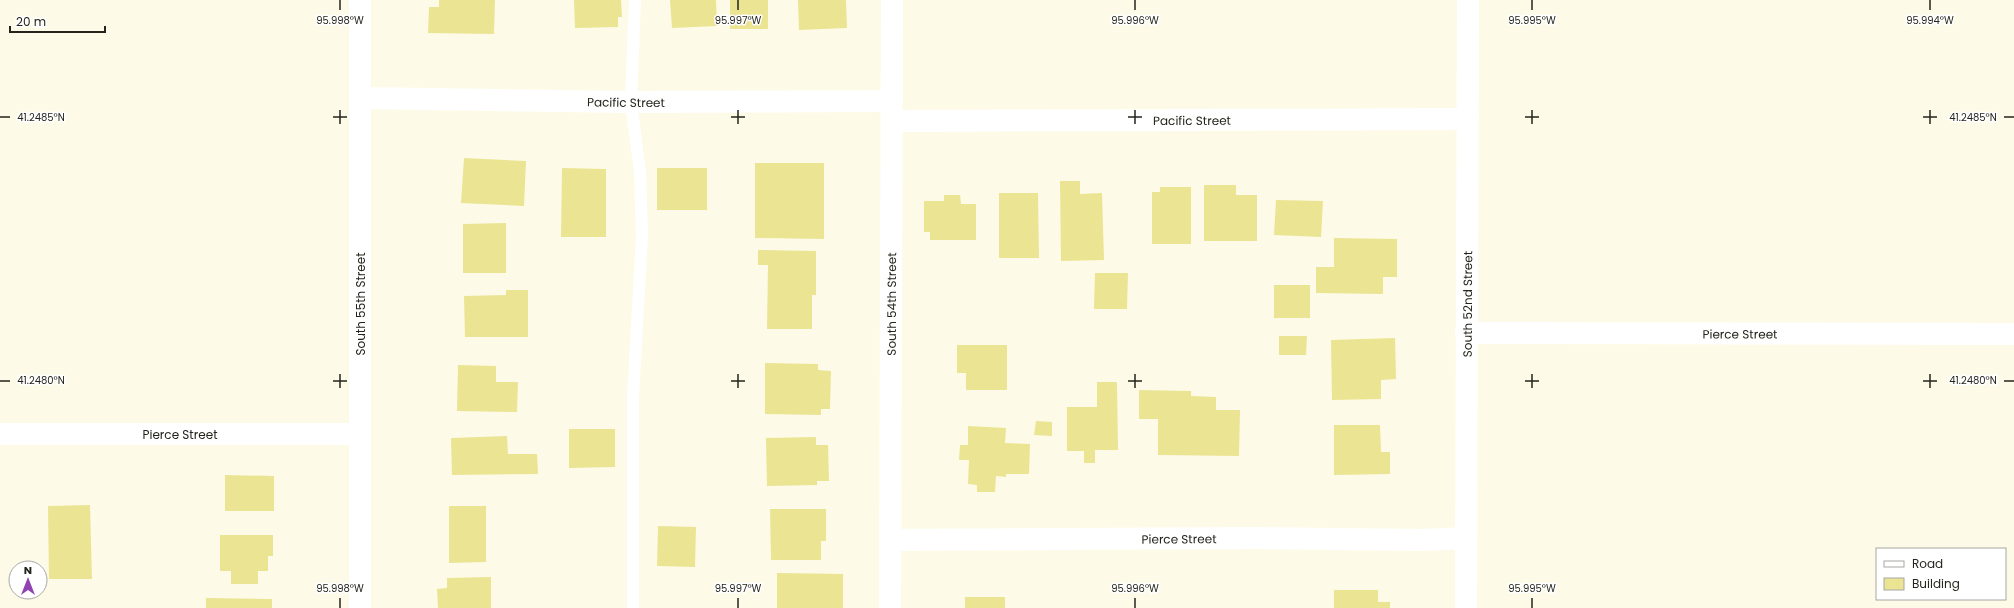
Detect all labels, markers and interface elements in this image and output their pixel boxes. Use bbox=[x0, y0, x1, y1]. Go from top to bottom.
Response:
scale bar bbox=[10, 8, 105, 34]
text: 20 m bbox=[16, 13, 46, 30]
text: 95.998°W bbox=[316, 13, 364, 28]
text: 95.997°W bbox=[715, 13, 762, 28]
text: 95.996°W bbox=[1111, 13, 1159, 28]
text: 95.995°W bbox=[1508, 13, 1556, 28]
text: 95.994°W bbox=[1906, 13, 1954, 28]
street label: Pacific Street bbox=[587, 93, 665, 111]
text: 41.2485°N bbox=[17, 110, 65, 125]
text: 41.2485°N bbox=[1949, 110, 1997, 125]
street label: Pacific Street bbox=[1153, 111, 1231, 129]
street label: South 52nd Street bbox=[1458, 251, 1476, 357]
street label: South 55th Street bbox=[352, 252, 369, 356]
street label: South 54th Street bbox=[882, 252, 900, 356]
street label: Pierce Street bbox=[1702, 325, 1778, 342]
text: 41.2480°N bbox=[17, 373, 65, 388]
text: 41.2480°N bbox=[1949, 373, 1997, 388]
street label: Pierce Street bbox=[143, 426, 218, 443]
street label: Pierce Street bbox=[1141, 530, 1217, 547]
legend bbox=[1876, 548, 2006, 600]
text: Road bbox=[1912, 555, 1943, 572]
north arrow bbox=[8, 560, 48, 600]
text: N bbox=[24, 562, 32, 578]
text: Building bbox=[1912, 575, 1960, 592]
text: 95.998°W bbox=[316, 581, 364, 596]
text: 95.997°W bbox=[715, 581, 762, 596]
text: 95.996°W bbox=[1111, 581, 1159, 596]
text: 95.995°W bbox=[1508, 581, 1556, 596]

